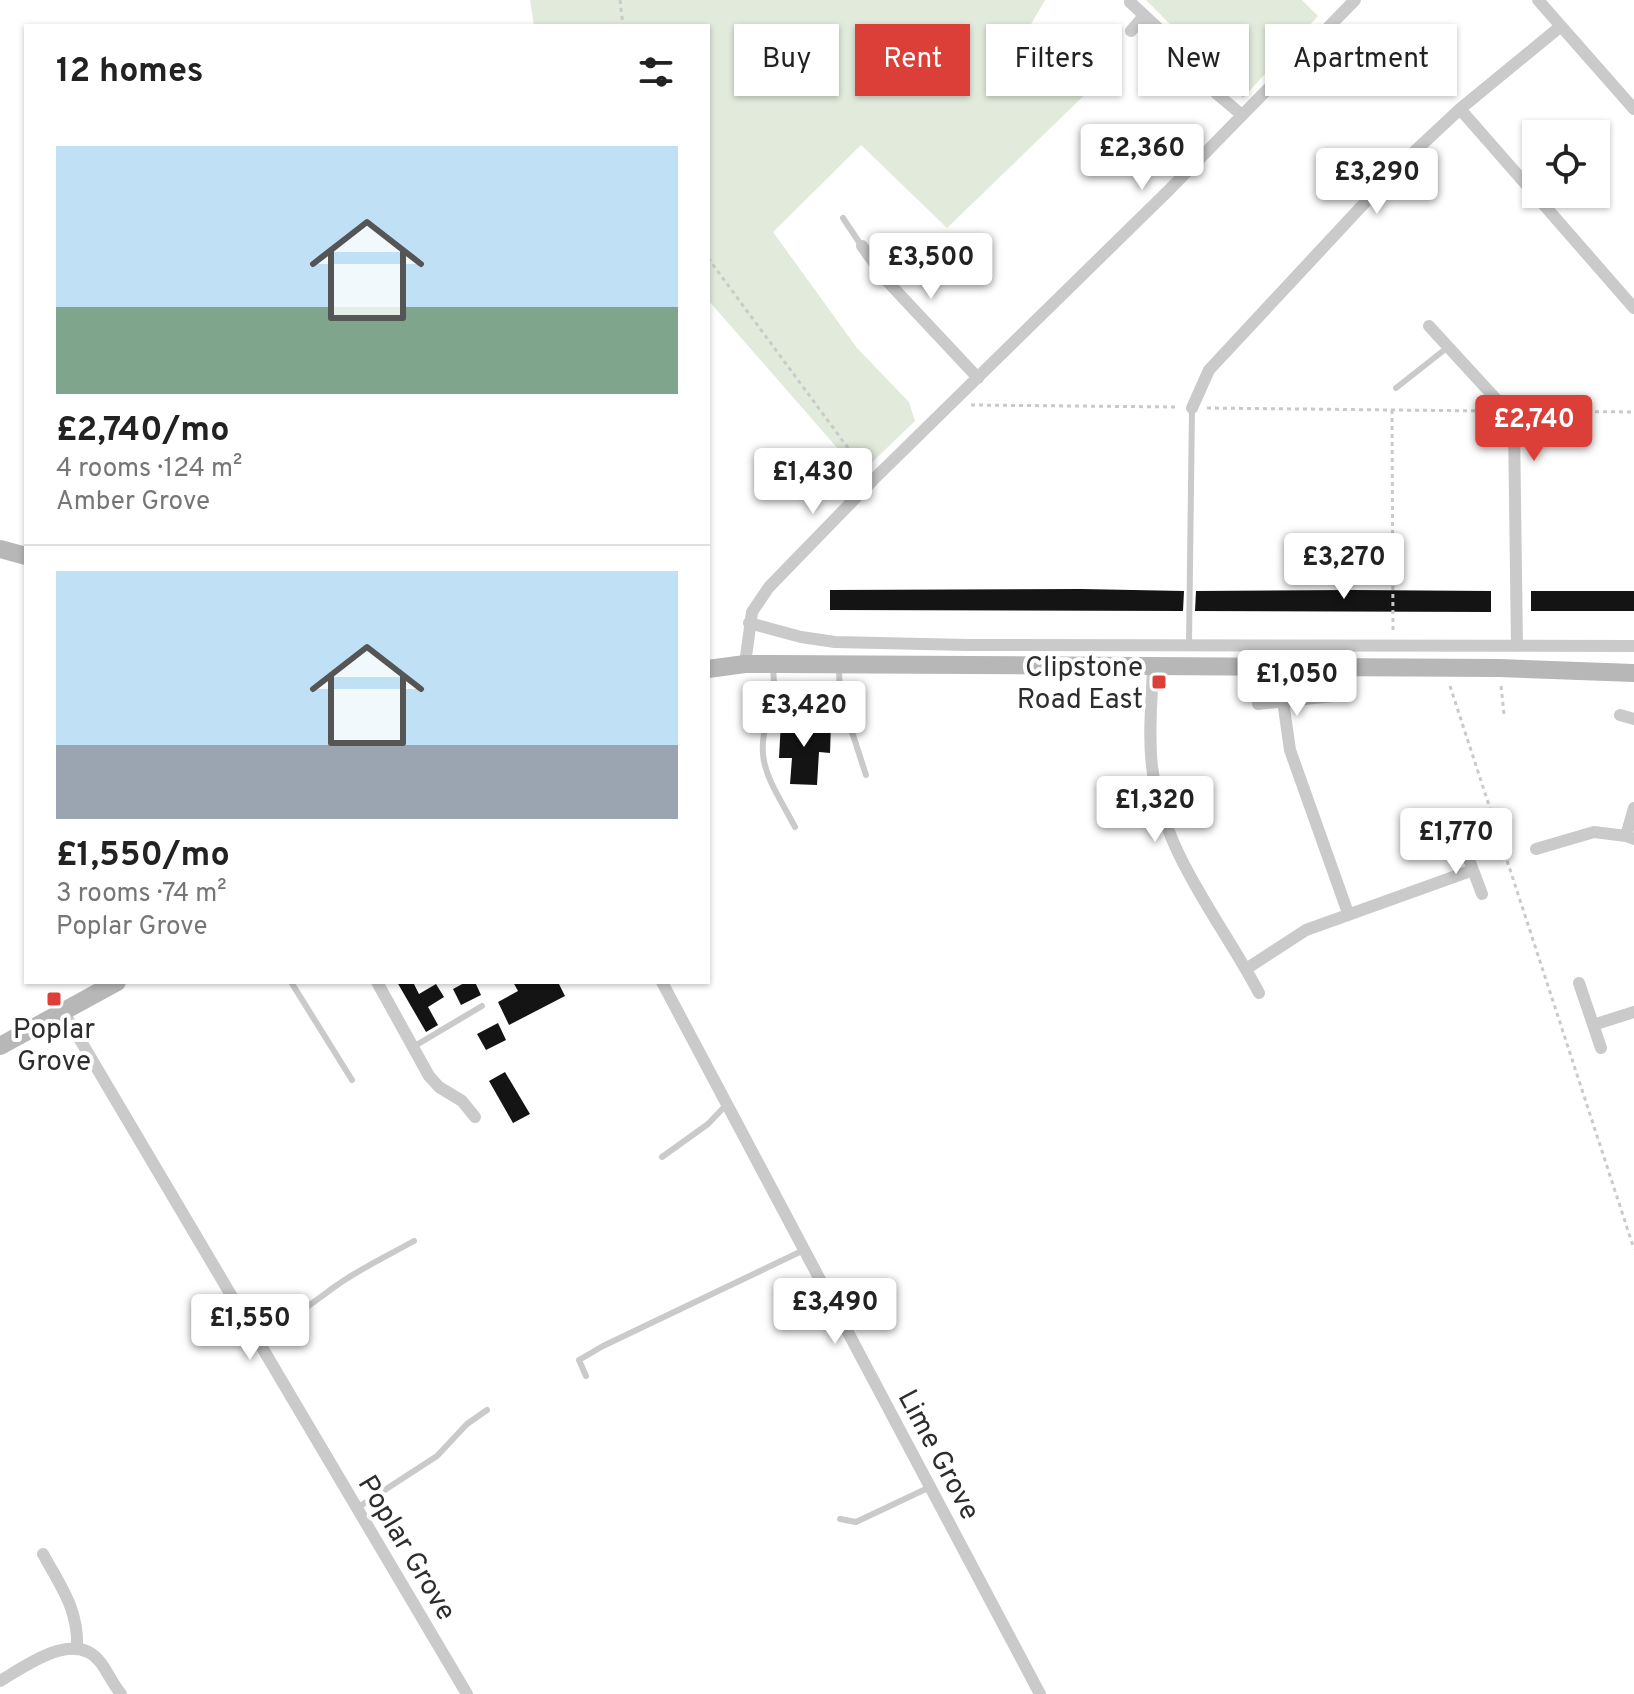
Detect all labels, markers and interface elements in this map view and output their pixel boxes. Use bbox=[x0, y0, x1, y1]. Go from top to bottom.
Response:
chip: Buy bbox=[734, 24, 839, 96]
chip: Rent bbox=[855, 24, 970, 96]
chip: Filters bbox=[986, 24, 1122, 96]
chip: New bbox=[1138, 24, 1249, 96]
chip: Apartment bbox=[1265, 24, 1457, 96]
icon: filters bbox=[634, 50, 678, 94]
text: 12 homes bbox=[56, 51, 203, 94]
map controls bbox=[1522, 120, 1610, 208]
button: locate bbox=[1522, 120, 1610, 208]
pin: £2,360 bbox=[1077, 124, 1207, 192]
text: £2,360 bbox=[1099, 133, 1185, 166]
pin: £3,290 bbox=[1312, 148, 1442, 216]
text: £3,290 bbox=[1334, 157, 1420, 190]
icon: home bbox=[295, 198, 439, 342]
pin: £3,500 bbox=[866, 233, 996, 301]
text: £3,500 bbox=[887, 242, 975, 275]
pin: £2,740 bbox=[1469, 395, 1599, 463]
text: £2,740 bbox=[1493, 404, 1575, 437]
text: £2,740/mo bbox=[56, 410, 230, 453]
pin: £1,430 bbox=[748, 448, 878, 516]
text: 4 rooms · 124 m² bbox=[56, 453, 243, 486]
text: £1,430 bbox=[772, 457, 854, 490]
text: Amber Grove bbox=[56, 486, 210, 519]
pin: £3,270 bbox=[1279, 533, 1409, 601]
text: £3,270 bbox=[1302, 542, 1386, 575]
icon: home bbox=[295, 623, 439, 767]
pin: £1,050 bbox=[1232, 650, 1362, 718]
place label: Clipstone Road East bbox=[1017, 651, 1143, 719]
text: £1,050 bbox=[1256, 659, 1338, 692]
marker: Clipstone Road East bbox=[1150, 673, 1168, 691]
pin: £3,420 bbox=[739, 681, 869, 749]
text: £3,420 bbox=[761, 690, 847, 723]
pin: £1,320 bbox=[1090, 776, 1220, 844]
text: £1,320 bbox=[1115, 785, 1195, 818]
pin: £1,770 bbox=[1391, 808, 1521, 876]
text: £1,770 bbox=[1418, 817, 1494, 850]
text: £1,550/mo bbox=[56, 835, 230, 878]
text: 3 rooms · 74 m² bbox=[56, 878, 227, 911]
text: Poplar Grove bbox=[56, 911, 207, 944]
marker: Poplar Grove bbox=[45, 990, 63, 1008]
place label: Poplar Grove bbox=[13, 1013, 95, 1081]
pin: £3,490 bbox=[770, 1278, 900, 1346]
text: £3,490 bbox=[791, 1287, 879, 1320]
pin: £1,550 bbox=[185, 1294, 315, 1362]
text: £1,550 bbox=[209, 1303, 291, 1336]
street label: Lime Grove bbox=[888, 1384, 987, 1527]
street label: Poplar Grove bbox=[348, 1469, 463, 1628]

